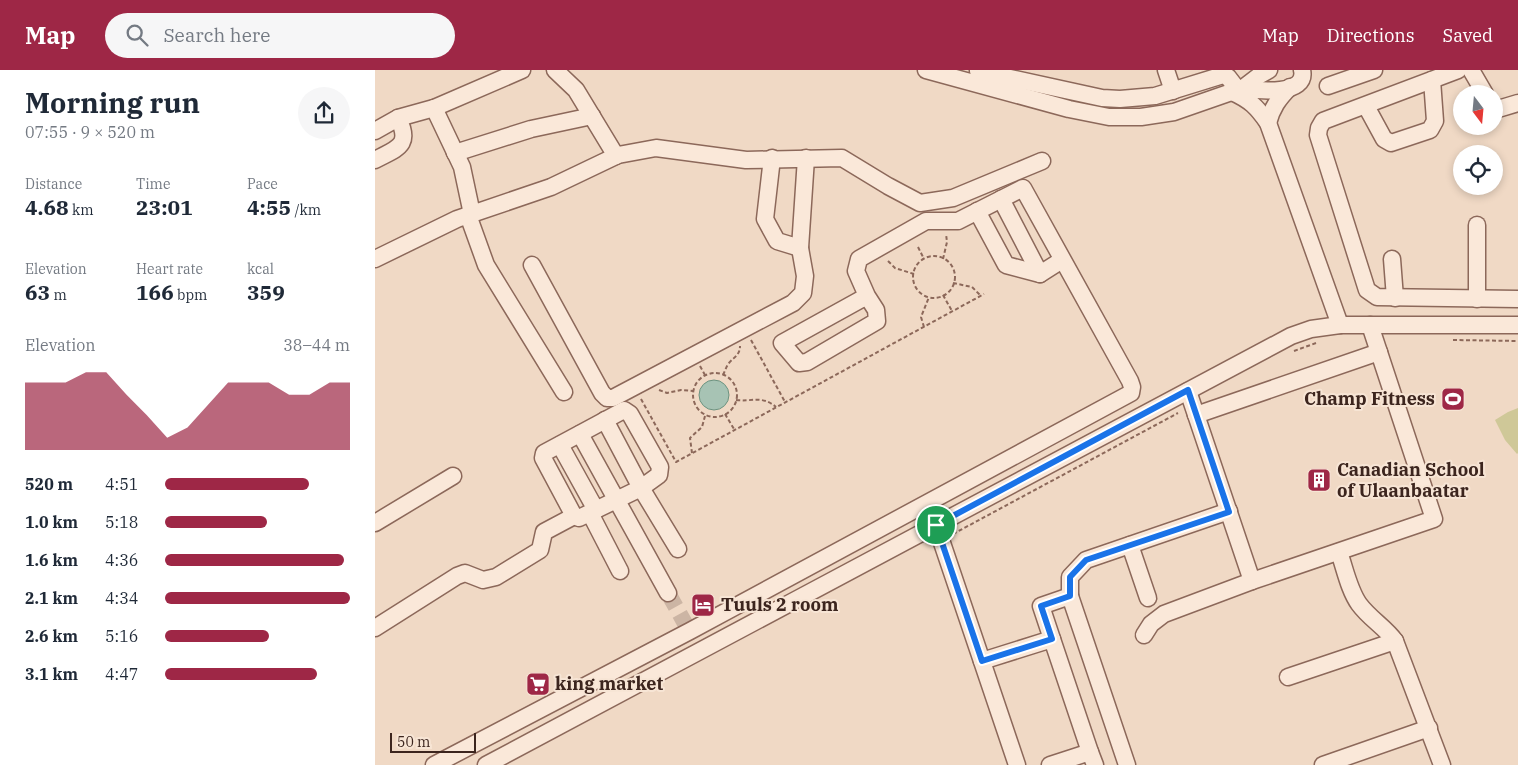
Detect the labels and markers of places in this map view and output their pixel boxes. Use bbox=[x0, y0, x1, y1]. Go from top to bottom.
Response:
sports icon: Champ Fitness bbox=[1440, 386, 1466, 412]
place label: Champ Fitness bbox=[1304, 387, 1435, 410]
place label: Canadian School of Ulaanbaatar bbox=[1337, 458, 1485, 502]
building icon: Canadian School of Ulaanbaatar bbox=[1306, 467, 1332, 493]
pin bbox=[915, 504, 957, 546]
hotel icon: Tuuls 2 room bbox=[690, 592, 716, 618]
place label: Tuuls 2 room bbox=[721, 593, 839, 616]
supermarket icon: king market bbox=[525, 671, 551, 697]
place label: king market bbox=[555, 672, 663, 695]

